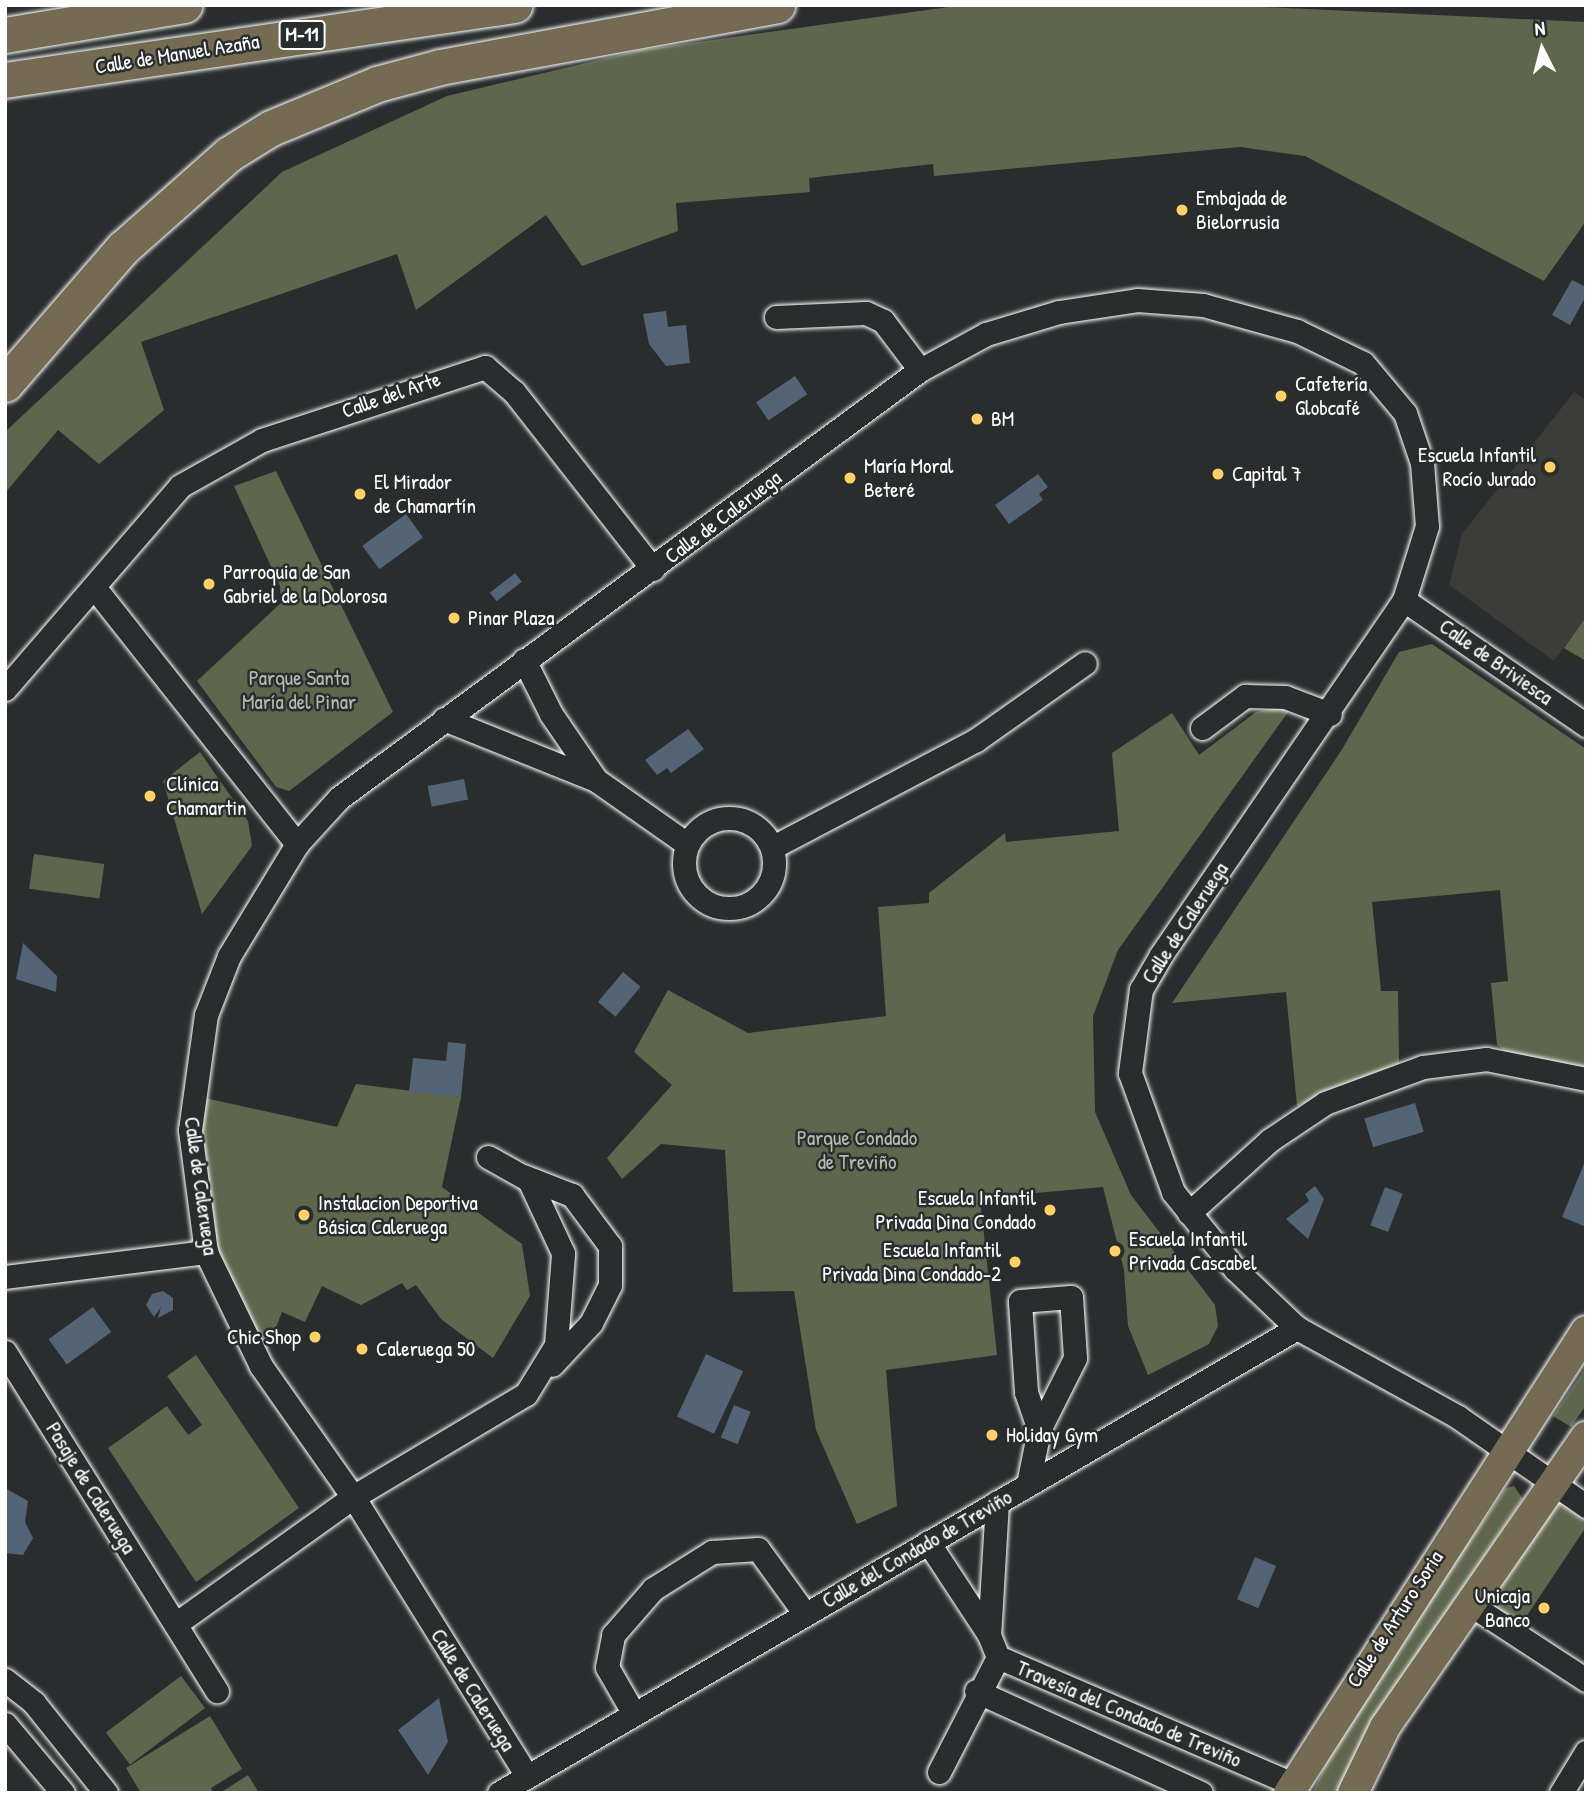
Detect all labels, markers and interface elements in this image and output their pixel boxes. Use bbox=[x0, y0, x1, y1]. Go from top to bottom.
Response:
north arrow bbox=[1507, 14, 1577, 84]
text: N bbox=[1533, 15, 1546, 42]
road number: M-11 bbox=[278, 20, 326, 50]
street label: Calle de Manuel Azaña bbox=[93, 29, 261, 79]
place label: Embajada de Bielorrusia bbox=[1196, 185, 1287, 235]
marker: Embajada de Bielorrusia bbox=[1174, 202, 1190, 218]
street label: Calle del Arte bbox=[338, 366, 444, 424]
place label: Cafetería Globcafé bbox=[1295, 371, 1367, 421]
marker: Cafetería Globcafé bbox=[1273, 388, 1289, 404]
place label: BM bbox=[991, 406, 1014, 432]
marker: BM bbox=[969, 411, 985, 427]
place label: Escuela Infantil Rocío Jurado bbox=[1418, 442, 1536, 492]
place label: María Moral Beteré bbox=[864, 453, 953, 503]
marker: Escuela Infantil Rocío Jurado bbox=[1542, 459, 1558, 475]
place label: Capital 7 bbox=[1232, 461, 1302, 487]
street label: Calle de Caleruega bbox=[660, 465, 786, 569]
marker: Capital 7 bbox=[1210, 466, 1226, 482]
place label: El Mirador de Chamartín bbox=[374, 469, 476, 519]
marker: María Moral Beteré bbox=[842, 470, 858, 486]
marker: El Mirador de Chamartín bbox=[352, 486, 368, 502]
place label: Parroquia de San Gabriel de la Dolorosa bbox=[223, 559, 387, 609]
marker: Parroquia de San Gabriel de la Dolorosa bbox=[201, 576, 217, 592]
place label: Pinar Plaza bbox=[468, 605, 555, 631]
marker: Pinar Plaza bbox=[446, 610, 462, 626]
street label: Calle de Briviesca bbox=[1434, 614, 1558, 710]
park label: Parque Santa María del Pinar bbox=[242, 665, 356, 715]
place label: Clínica Chamartin bbox=[166, 771, 247, 821]
marker: Clínica Chamartin bbox=[140, 786, 160, 806]
street label: Calle de Caleruega bbox=[1136, 858, 1234, 988]
street label: Calle de Caleruega bbox=[179, 1115, 223, 1257]
park label: Parque Condado de Treviño bbox=[797, 1125, 917, 1175]
place label: Escuela Infantil Privada Dina Condado bbox=[875, 1185, 1036, 1235]
place label: Instalacion Deportiva Básica Caleruega bbox=[318, 1190, 478, 1240]
marker: Escuela Infantil Privada Dina Condado bbox=[1042, 1202, 1058, 1218]
marker: Instalacion Deportiva Básica Caleruega bbox=[296, 1207, 312, 1223]
place label: Escuela Infantil Privada Cascabel bbox=[1129, 1226, 1257, 1276]
place label: Escuela Infantil Privada Dina Condado-2 bbox=[822, 1237, 1001, 1287]
marker: Escuela Infantil Privada Cascabel bbox=[1107, 1243, 1123, 1259]
marker: Escuela Infantil Privada Dina Condado-2 bbox=[1007, 1254, 1023, 1270]
place label: Chic Shop bbox=[227, 1324, 301, 1350]
marker: Chic Shop bbox=[307, 1329, 323, 1345]
place label: Caleruega 50 bbox=[376, 1336, 475, 1362]
marker: Caleruega 50 bbox=[354, 1341, 370, 1357]
street label: Pasaje de Caleruega bbox=[41, 1418, 141, 1558]
place label: Holiday Gym bbox=[1006, 1422, 1098, 1448]
marker: Holiday Gym bbox=[984, 1427, 1000, 1443]
street label: Calle del Condado de Treviño bbox=[818, 1484, 1016, 1614]
street label: Calle de Arturo Soria bbox=[1341, 1546, 1449, 1692]
place label: Unicaja Banco bbox=[1475, 1583, 1530, 1633]
marker: Unicaja Banco bbox=[1536, 1600, 1552, 1616]
street label: Calle de Caleruega bbox=[425, 1624, 521, 1756]
street label: Travesía del Condado de Treviño bbox=[1013, 1655, 1245, 1773]

